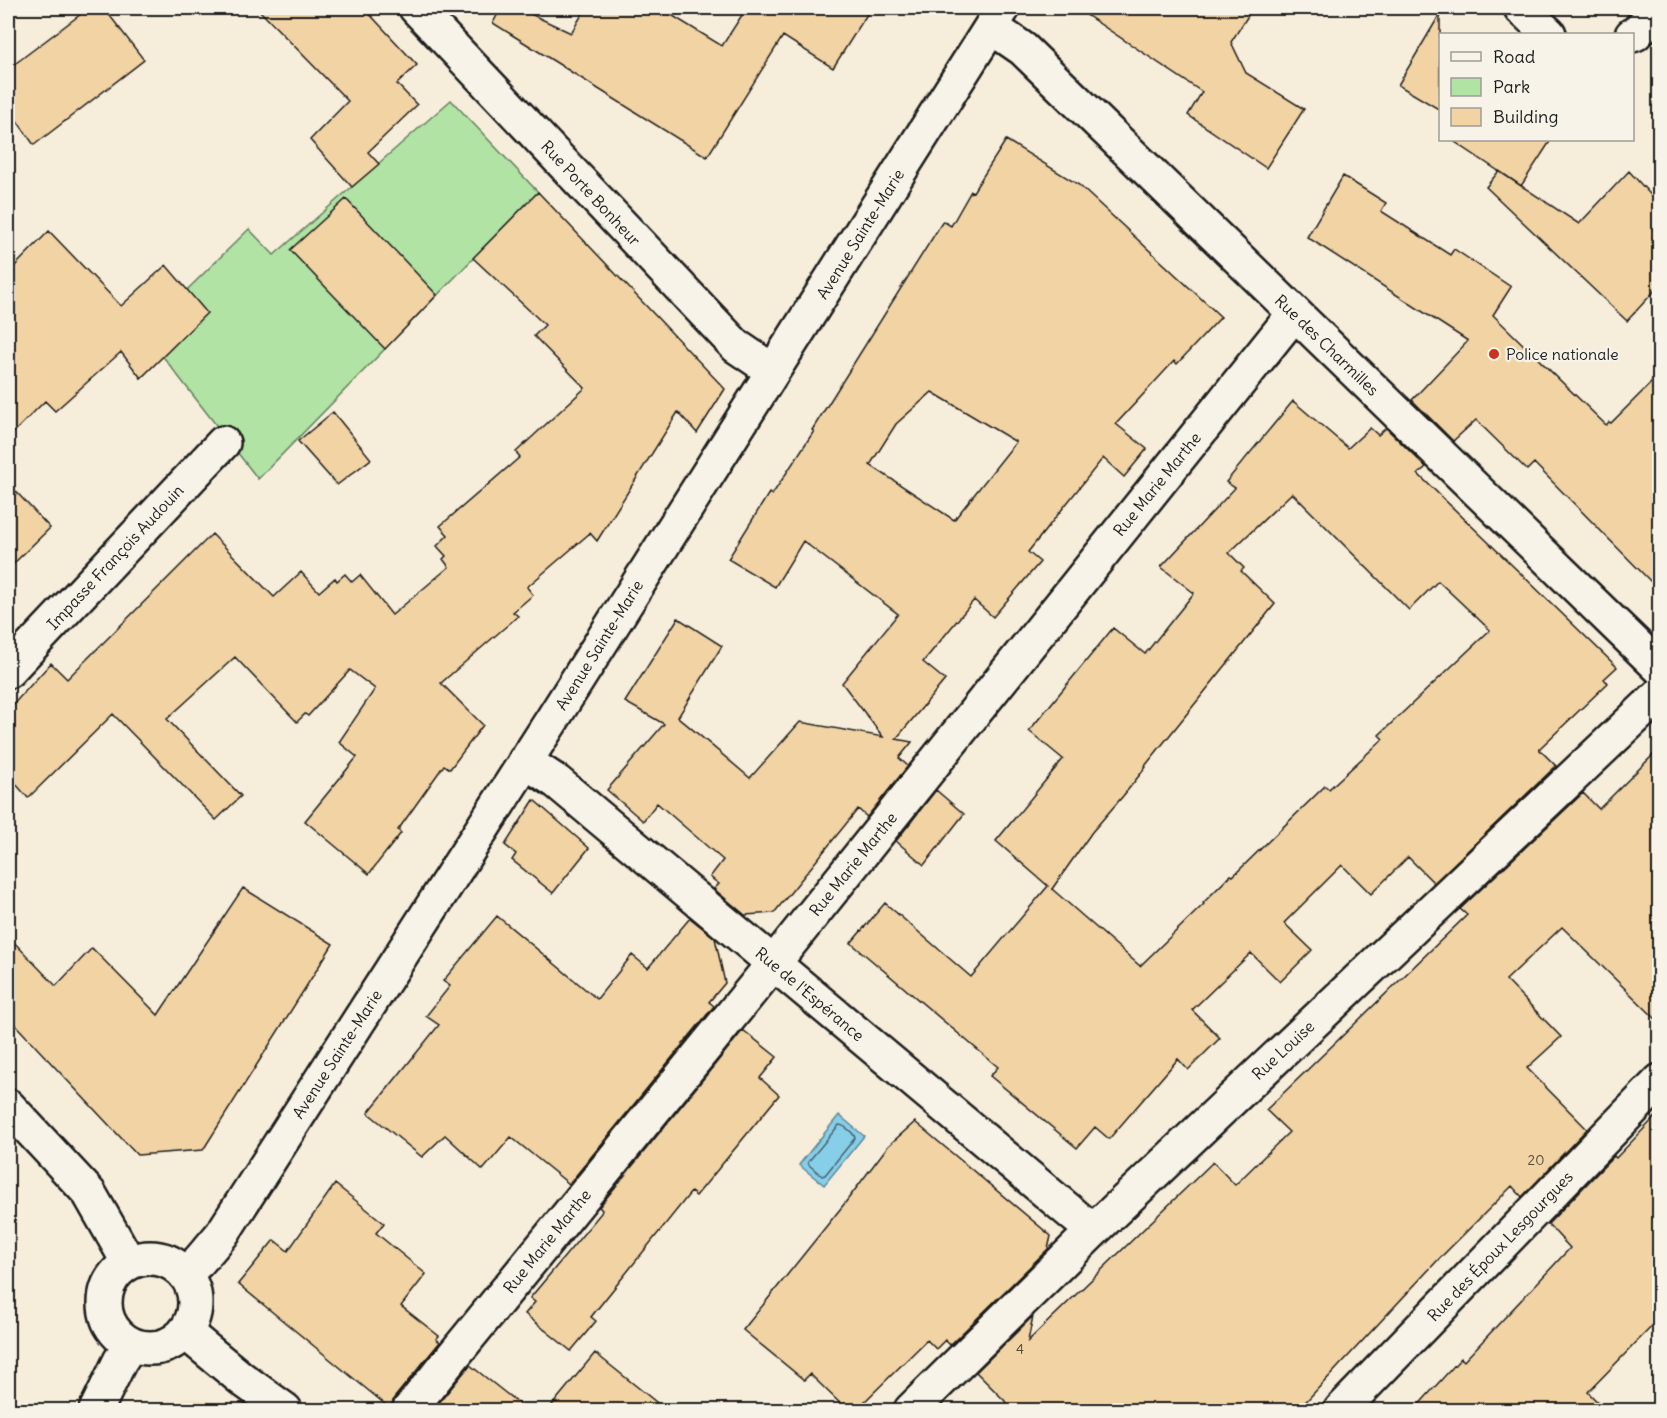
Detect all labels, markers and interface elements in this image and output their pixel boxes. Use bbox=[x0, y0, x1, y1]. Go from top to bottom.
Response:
legend bbox=[1439, 33, 1634, 141]
text: Road bbox=[1493, 45, 1536, 68]
text: Park bbox=[1493, 75, 1530, 98]
text: Building bbox=[1493, 105, 1558, 128]
street label: Rue Porte Bonheur bbox=[537, 136, 645, 250]
street label: Avenue Sainte-Marie bbox=[812, 165, 908, 303]
street label: Rue des Charmilles bbox=[1271, 290, 1383, 400]
place label: Police nationale bbox=[1506, 344, 1619, 364]
marker: Police nationale bbox=[1487, 347, 1501, 361]
street label: Rue Marie Marthe bbox=[1109, 428, 1205, 540]
street label: Impasse François Audouin bbox=[43, 480, 187, 634]
street label: Avenue Sainte-Marie bbox=[551, 576, 647, 714]
street label: Rue Marie Marthe bbox=[805, 808, 901, 920]
street label: Rue de l'Espérance bbox=[752, 943, 868, 1045]
street label: Avenue Sainte-Marie bbox=[288, 986, 386, 1122]
street label: Rue Louise bbox=[1248, 1016, 1318, 1084]
house number: 20 bbox=[1528, 1151, 1544, 1169]
street label: Rue des Époux Lesgourgues bbox=[1423, 1167, 1577, 1325]
street label: Rue Marie Marthe bbox=[499, 1185, 595, 1297]
house number: 4 bbox=[1016, 1340, 1024, 1358]

